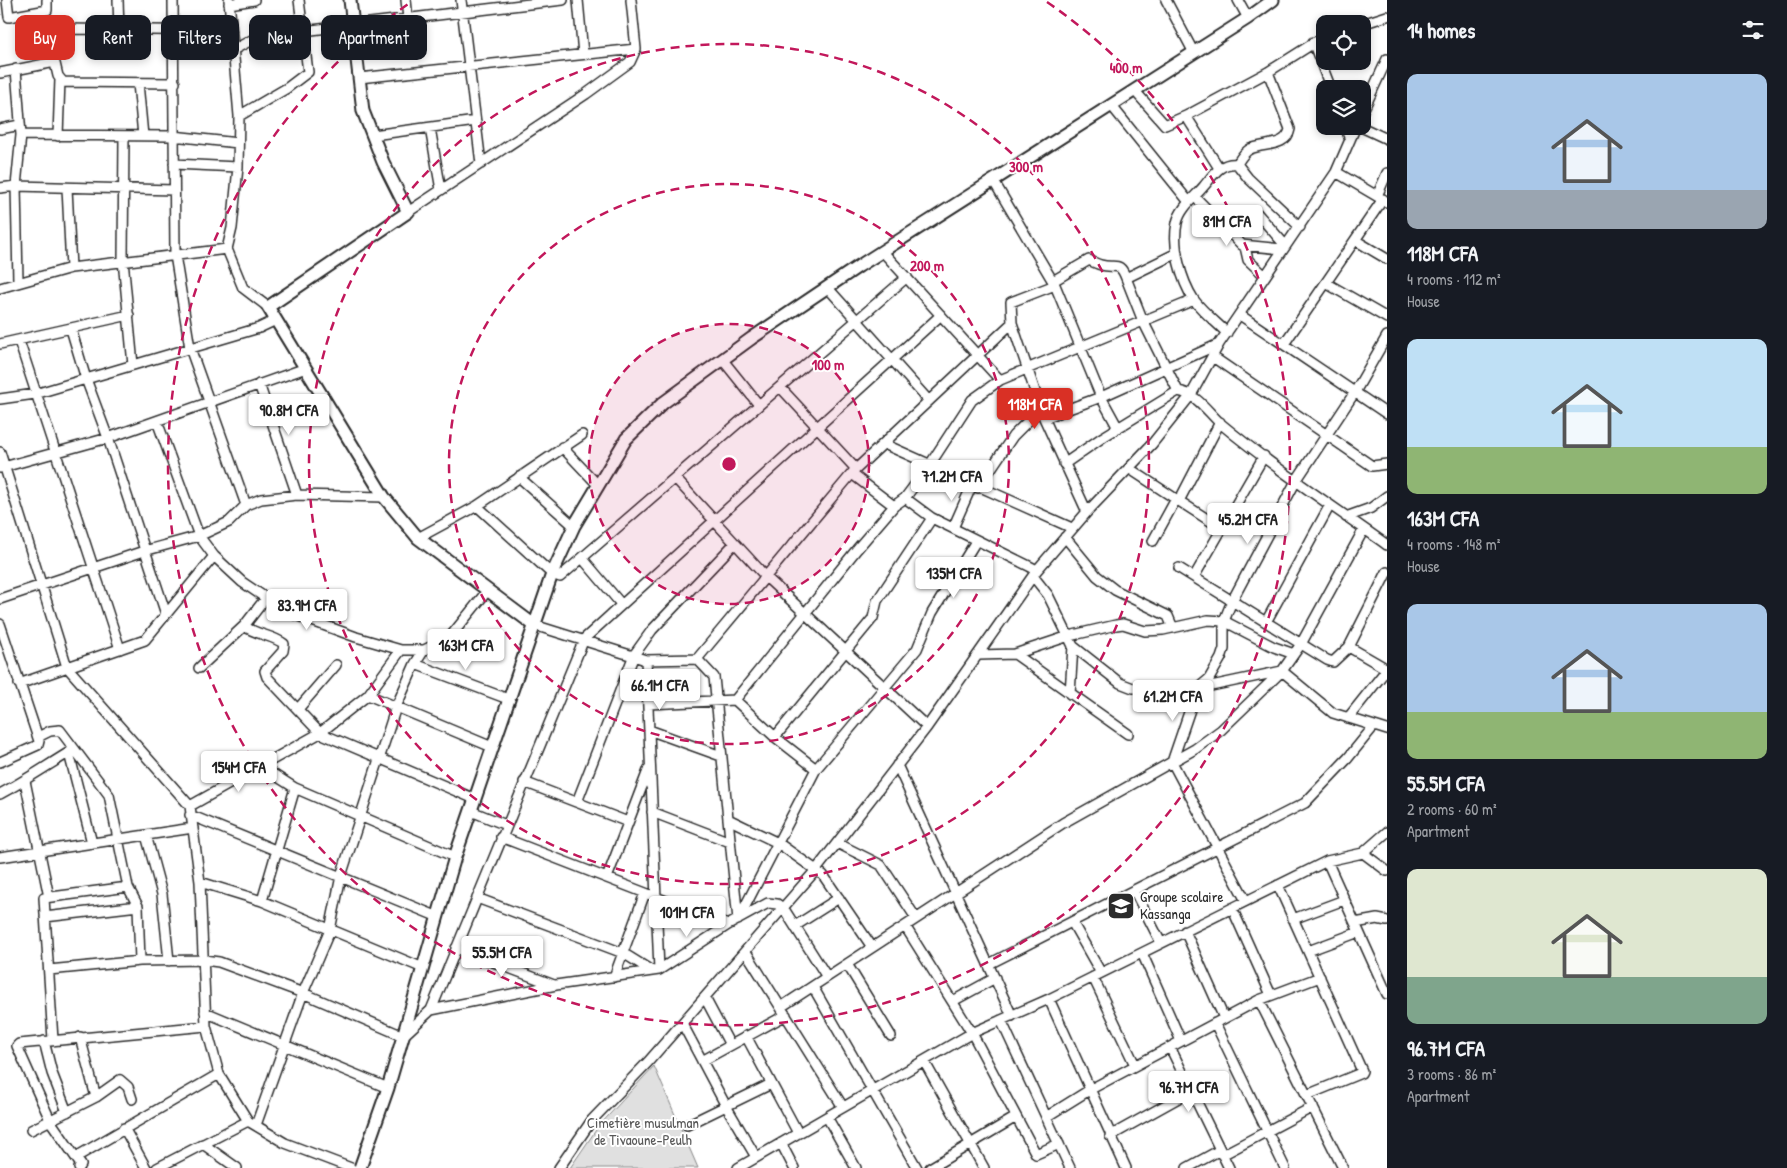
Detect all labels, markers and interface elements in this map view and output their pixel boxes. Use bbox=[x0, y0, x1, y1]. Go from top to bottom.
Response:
chip: Buy bbox=[15, 15, 75, 60]
chip: Rent bbox=[85, 15, 151, 60]
chip: Filters bbox=[161, 15, 239, 60]
chip: New bbox=[249, 15, 311, 60]
chip: Apartment bbox=[321, 15, 427, 60]
map controls bbox=[1316, 15, 1371, 135]
button: locate bbox=[1316, 15, 1371, 70]
text: 14 homes bbox=[1407, 16, 1475, 45]
icon: filters bbox=[1739, 16, 1767, 44]
text: 400 m bbox=[1110, 57, 1142, 78]
button: layers bbox=[1316, 80, 1371, 135]
icon: home bbox=[1542, 106, 1632, 196]
text: 300 m bbox=[1009, 156, 1043, 177]
pin: 81M CFA bbox=[1181, 204, 1273, 247]
text: 81M CFA bbox=[1203, 210, 1251, 232]
text: 118M CFA bbox=[1407, 239, 1478, 268]
text: 200 m bbox=[910, 255, 944, 276]
text: 4 rooms · 112 m² bbox=[1407, 268, 1501, 290]
text: House bbox=[1407, 290, 1440, 312]
text: 100 m bbox=[812, 354, 844, 375]
icon: home bbox=[1542, 371, 1632, 461]
pin: 118M CFA bbox=[983, 388, 1087, 430]
text: 118M CFA bbox=[1008, 393, 1062, 415]
pin: 90.8M CFA bbox=[232, 394, 346, 436]
text: 90.8M CFA bbox=[259, 399, 319, 421]
centre of rings bbox=[720, 455, 738, 473]
pin: 71.2M CFA bbox=[895, 460, 1009, 502]
text: 71.2M CFA bbox=[922, 465, 982, 487]
pin: 45.2M CFA bbox=[1191, 502, 1305, 545]
text: 163M CFA bbox=[1407, 504, 1479, 533]
text: 45.2M CFA bbox=[1218, 508, 1278, 530]
text: 4 rooms · 148 m² bbox=[1407, 533, 1500, 555]
text: House bbox=[1407, 555, 1440, 577]
pin: 135M CFA bbox=[902, 556, 1006, 599]
text: 135M CFA bbox=[926, 562, 982, 584]
pin: 83.9M CFA bbox=[250, 588, 364, 631]
text: 83.9M CFA bbox=[277, 594, 337, 616]
pin: 163M CFA bbox=[414, 628, 518, 671]
text: 163M CFA bbox=[438, 634, 494, 656]
icon: home bbox=[1542, 636, 1632, 726]
pin: 66.1M CFA bbox=[603, 668, 717, 711]
text: 66.1M CFA bbox=[631, 674, 689, 696]
pin: 61.2M CFA bbox=[1116, 680, 1230, 722]
text: 61.2M CFA bbox=[1144, 685, 1202, 707]
pin: 154M CFA bbox=[187, 750, 291, 793]
text: 154M CFA bbox=[212, 756, 266, 778]
text: 55.5M CFA bbox=[1407, 769, 1485, 798]
text: 2 rooms · 60 m² bbox=[1407, 798, 1497, 820]
text: Apartment bbox=[1407, 820, 1470, 842]
place label: Groupe scolaire Kassanga bbox=[1140, 886, 1224, 924]
school or university icon: Groupe scolaire Kassanga bbox=[1106, 891, 1136, 921]
pin: 101M CFA bbox=[635, 896, 739, 938]
text: 101M CFA bbox=[660, 901, 714, 923]
icon: home bbox=[1542, 901, 1632, 991]
pin: 55.5M CFA bbox=[445, 936, 559, 978]
text: 55.5M CFA bbox=[472, 941, 532, 963]
text: 96.7M CFA bbox=[1407, 1034, 1485, 1063]
text: 3 rooms · 86 m² bbox=[1407, 1063, 1496, 1085]
pin: 96.7M CFA bbox=[1132, 1070, 1246, 1113]
text: 96.7M CFA bbox=[1159, 1076, 1219, 1098]
text: Apartment bbox=[1407, 1085, 1470, 1107]
park label: Cimetière musulman de Tivaoune-Peulh bbox=[587, 1112, 699, 1150]

